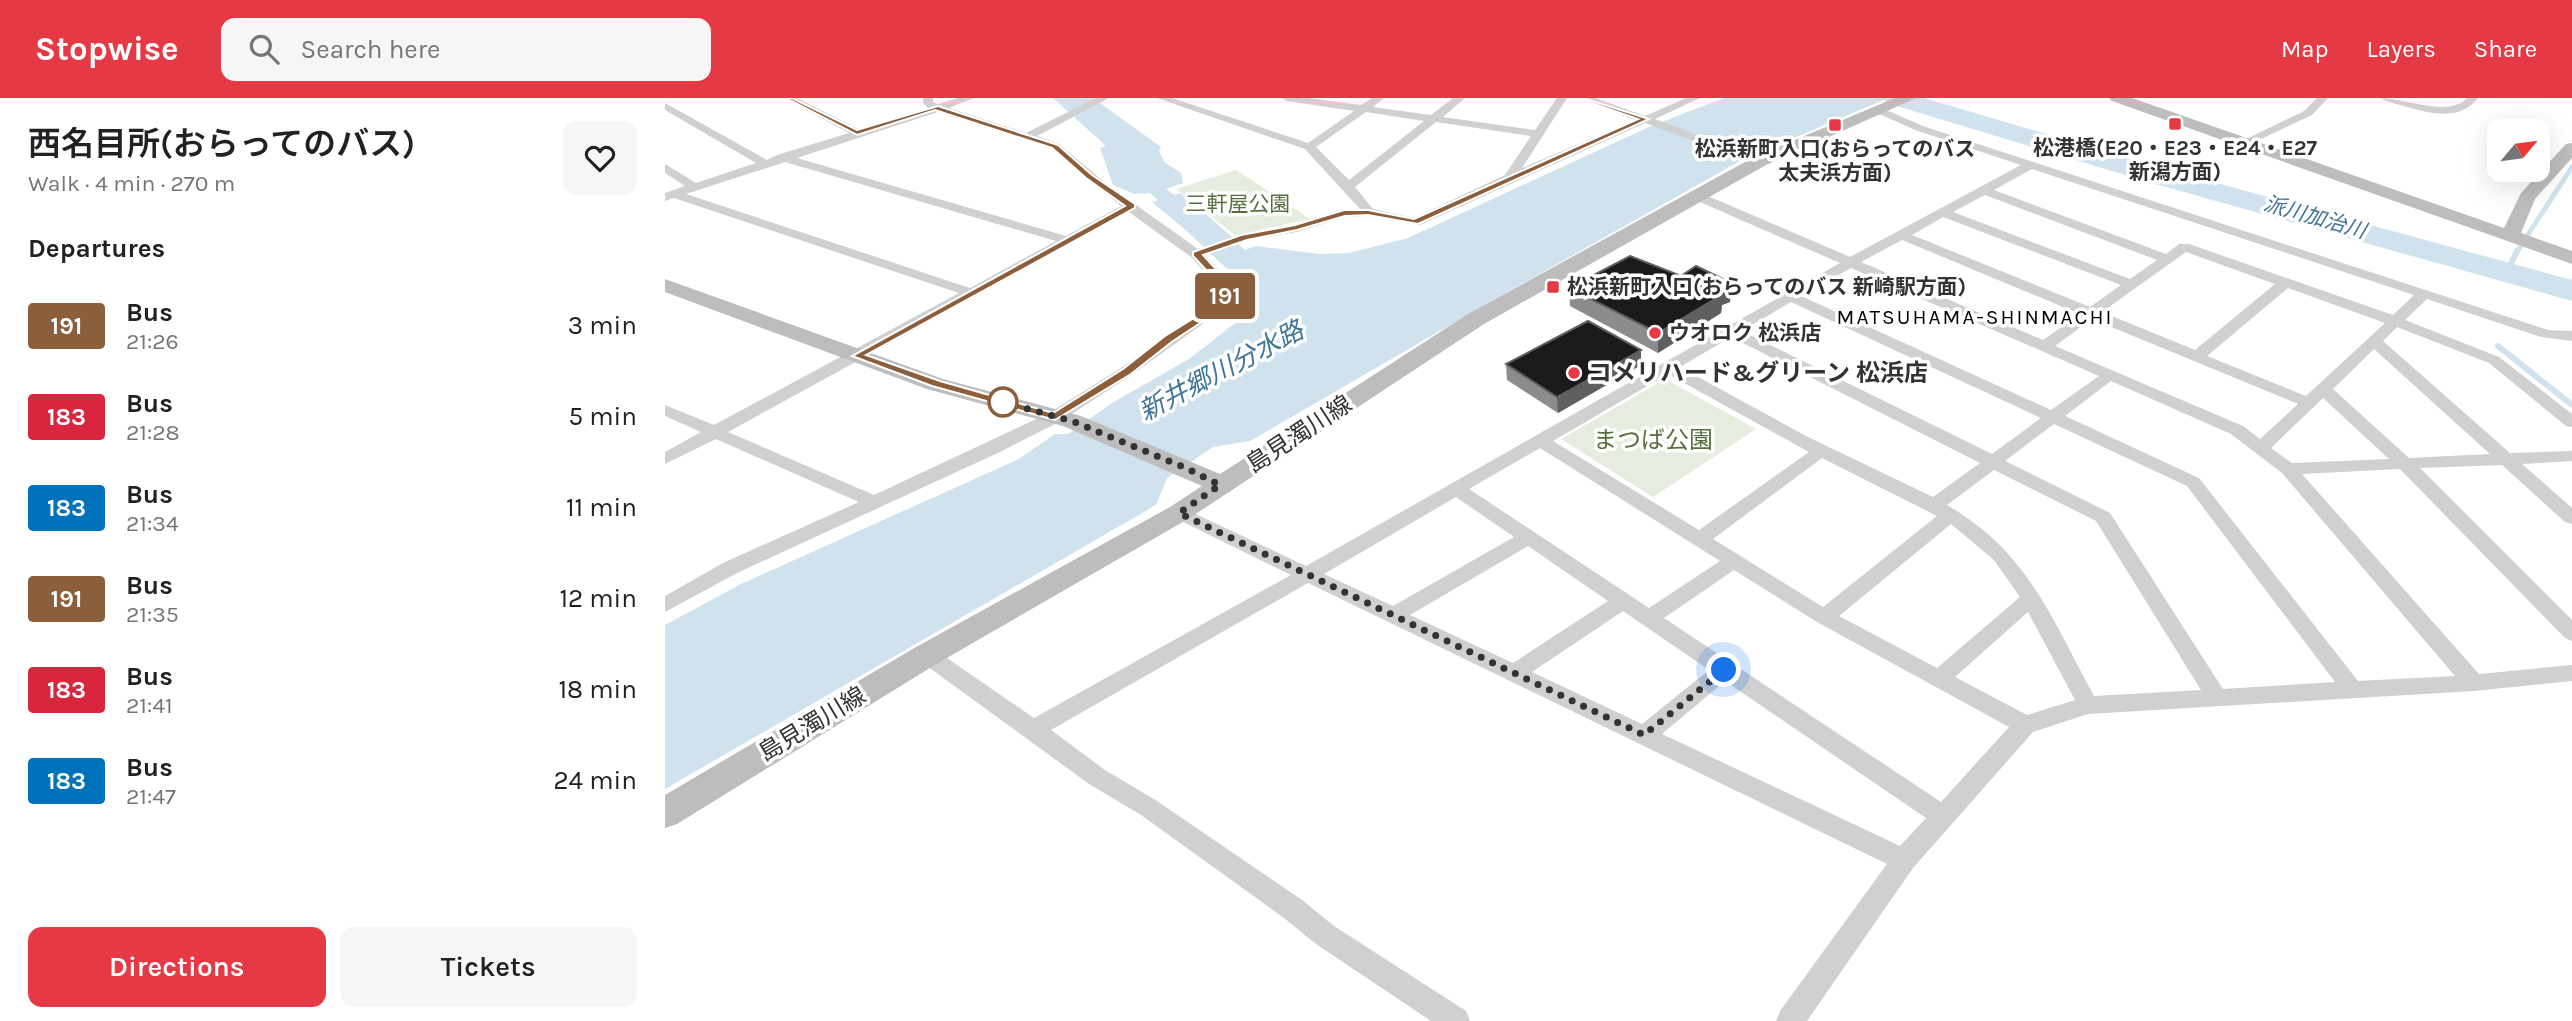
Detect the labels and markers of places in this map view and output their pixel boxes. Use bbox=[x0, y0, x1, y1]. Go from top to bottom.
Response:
marker: 松港橋(E20・E23・E24・E27 新潟方面) bbox=[2167, 116, 2183, 132]
marker: 松浜新町入口(おらってのバス 太夫浜方面) bbox=[1827, 117, 1843, 133]
place label: 松港橋(E20・E23・E24・E27 新潟方面) bbox=[2033, 136, 2317, 184]
place label: 松浜新町入口(おらってのバス 太夫浜方面) bbox=[1695, 137, 1975, 185]
place label: 松浜新町入口(おらってのバス 新崎駅方面) bbox=[1567, 275, 1966, 299]
marker: 松浜新町入口(おらってのバス 新崎駅方面) bbox=[1545, 279, 1561, 295]
place label: ウオロク 松浜店 bbox=[1669, 321, 1821, 345]
marker: ウオロク 松浜店 bbox=[1647, 325, 1663, 341]
place label: コメリハード&グリーン 松浜店 bbox=[1588, 359, 1928, 387]
marker: コメリハード&グリーン 松浜店 bbox=[1566, 365, 1582, 381]
unlabelled marker bbox=[988, 387, 1018, 417]

